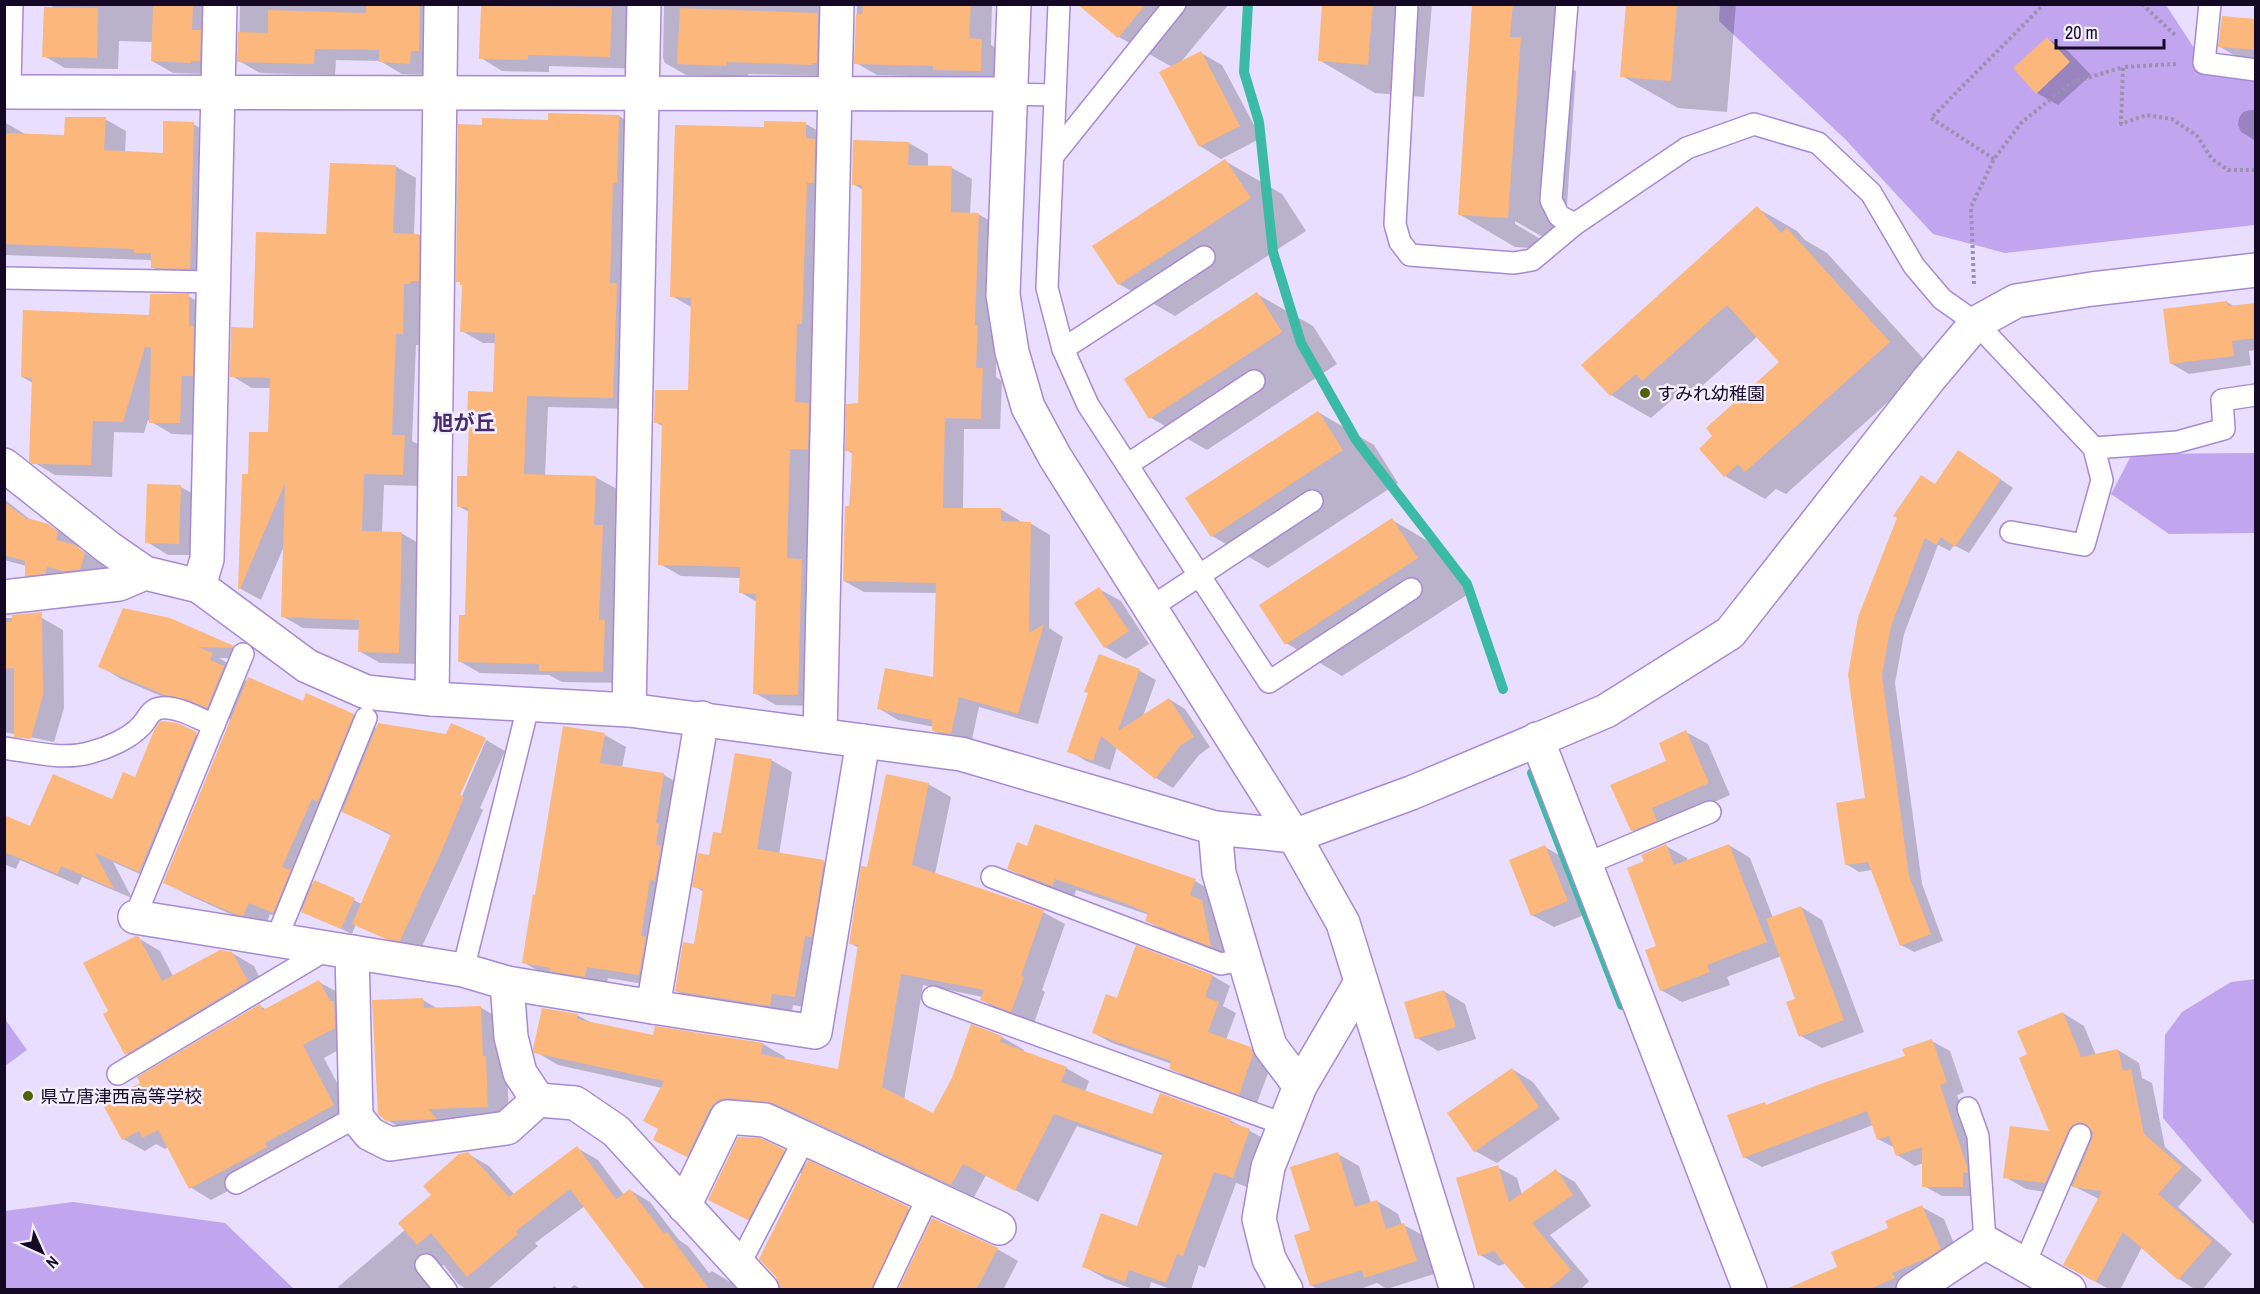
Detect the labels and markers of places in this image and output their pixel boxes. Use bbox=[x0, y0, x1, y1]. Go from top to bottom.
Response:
place label: すみれ幼稚園 bbox=[1657, 381, 1765, 406]
marker: すみれ幼稚園 bbox=[1638, 386, 1652, 400]
place label: 県立唐津西高等学校 bbox=[40, 1084, 202, 1109]
marker: 県立唐津西高等学校 bbox=[21, 1089, 35, 1103]

